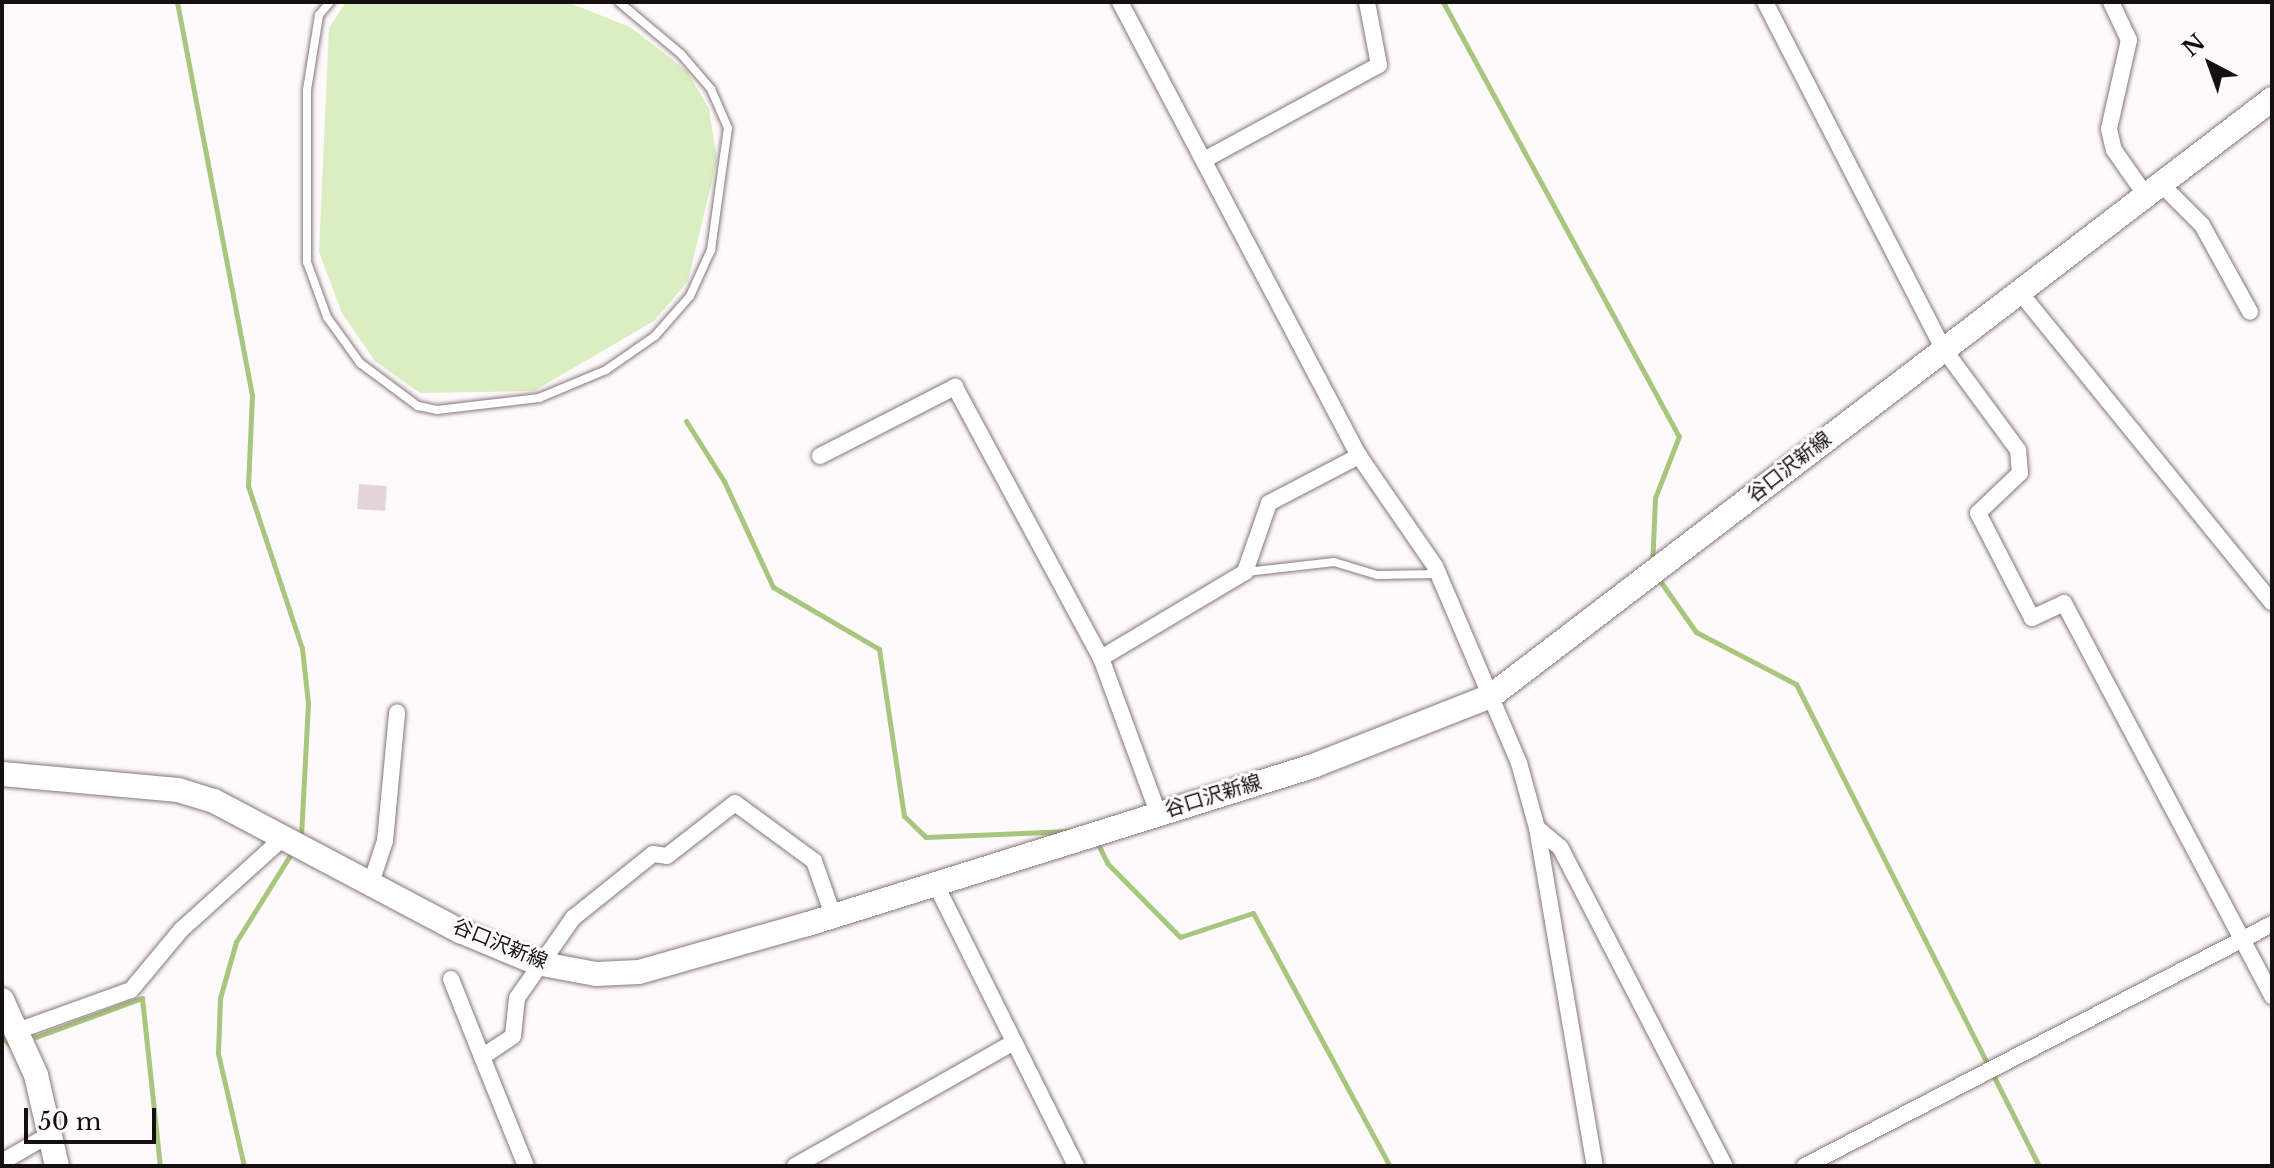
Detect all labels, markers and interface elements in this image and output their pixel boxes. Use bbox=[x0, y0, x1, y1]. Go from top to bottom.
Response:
north arrow bbox=[2170, 24, 2250, 104]
text: N bbox=[2177, 29, 2211, 62]
street label: 谷口沢新線 bbox=[1742, 427, 1836, 507]
street label: 谷口沢新線 bbox=[1162, 770, 1264, 822]
street label: 谷口沢新線 bbox=[449, 914, 551, 974]
scale bar bbox=[28, 1092, 160, 1142]
text: 50 m bbox=[38, 1107, 101, 1136]

